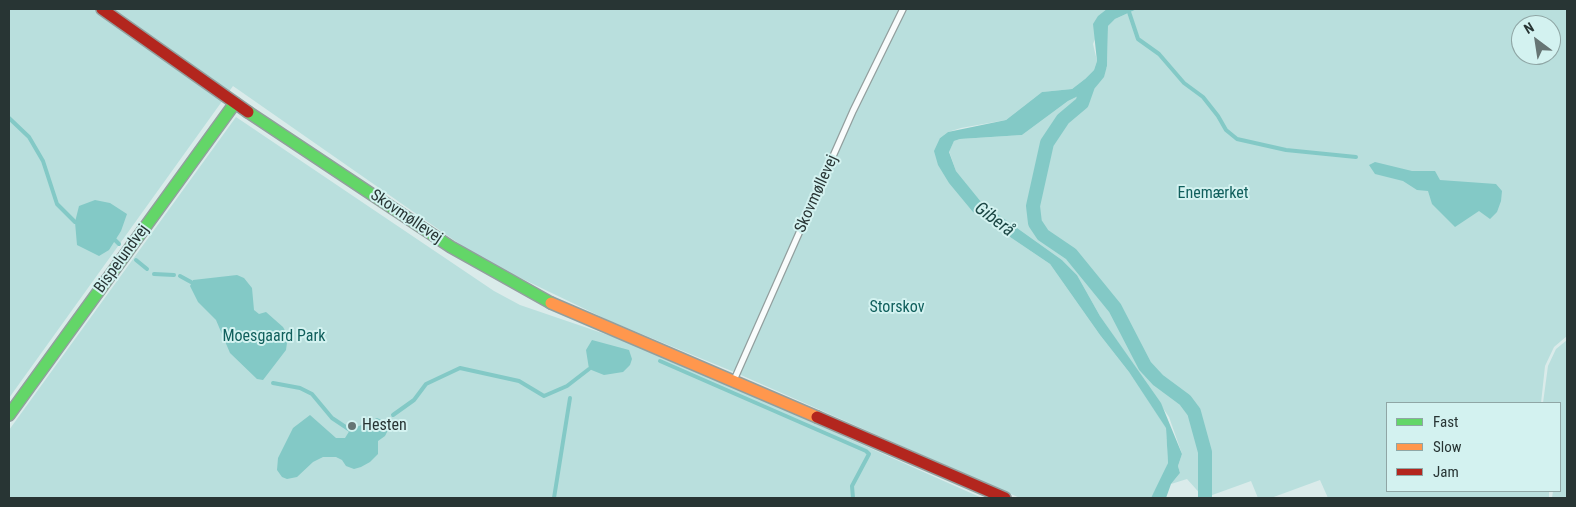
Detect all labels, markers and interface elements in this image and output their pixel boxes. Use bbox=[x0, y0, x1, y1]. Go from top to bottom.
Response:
north arrow bbox=[1511, 15, 1561, 65]
text: N bbox=[1521, 19, 1537, 37]
street label: Skovmøllevej bbox=[791, 152, 843, 236]
park label: Enemærket bbox=[1177, 184, 1249, 204]
street label: Skovmøllevej bbox=[366, 186, 446, 248]
water label: Giberå bbox=[970, 198, 1018, 242]
street label: Bispelundvej bbox=[91, 221, 153, 297]
park label: Storskov bbox=[869, 298, 925, 318]
park label: Moesgaard Park bbox=[222, 327, 326, 347]
legend bbox=[1386, 402, 1561, 492]
text: Fast bbox=[1433, 413, 1458, 431]
place label: Hesten bbox=[362, 416, 407, 436]
marker: Hesten bbox=[346, 420, 358, 432]
text: Slow bbox=[1433, 438, 1462, 456]
text: Jam bbox=[1433, 463, 1459, 481]

